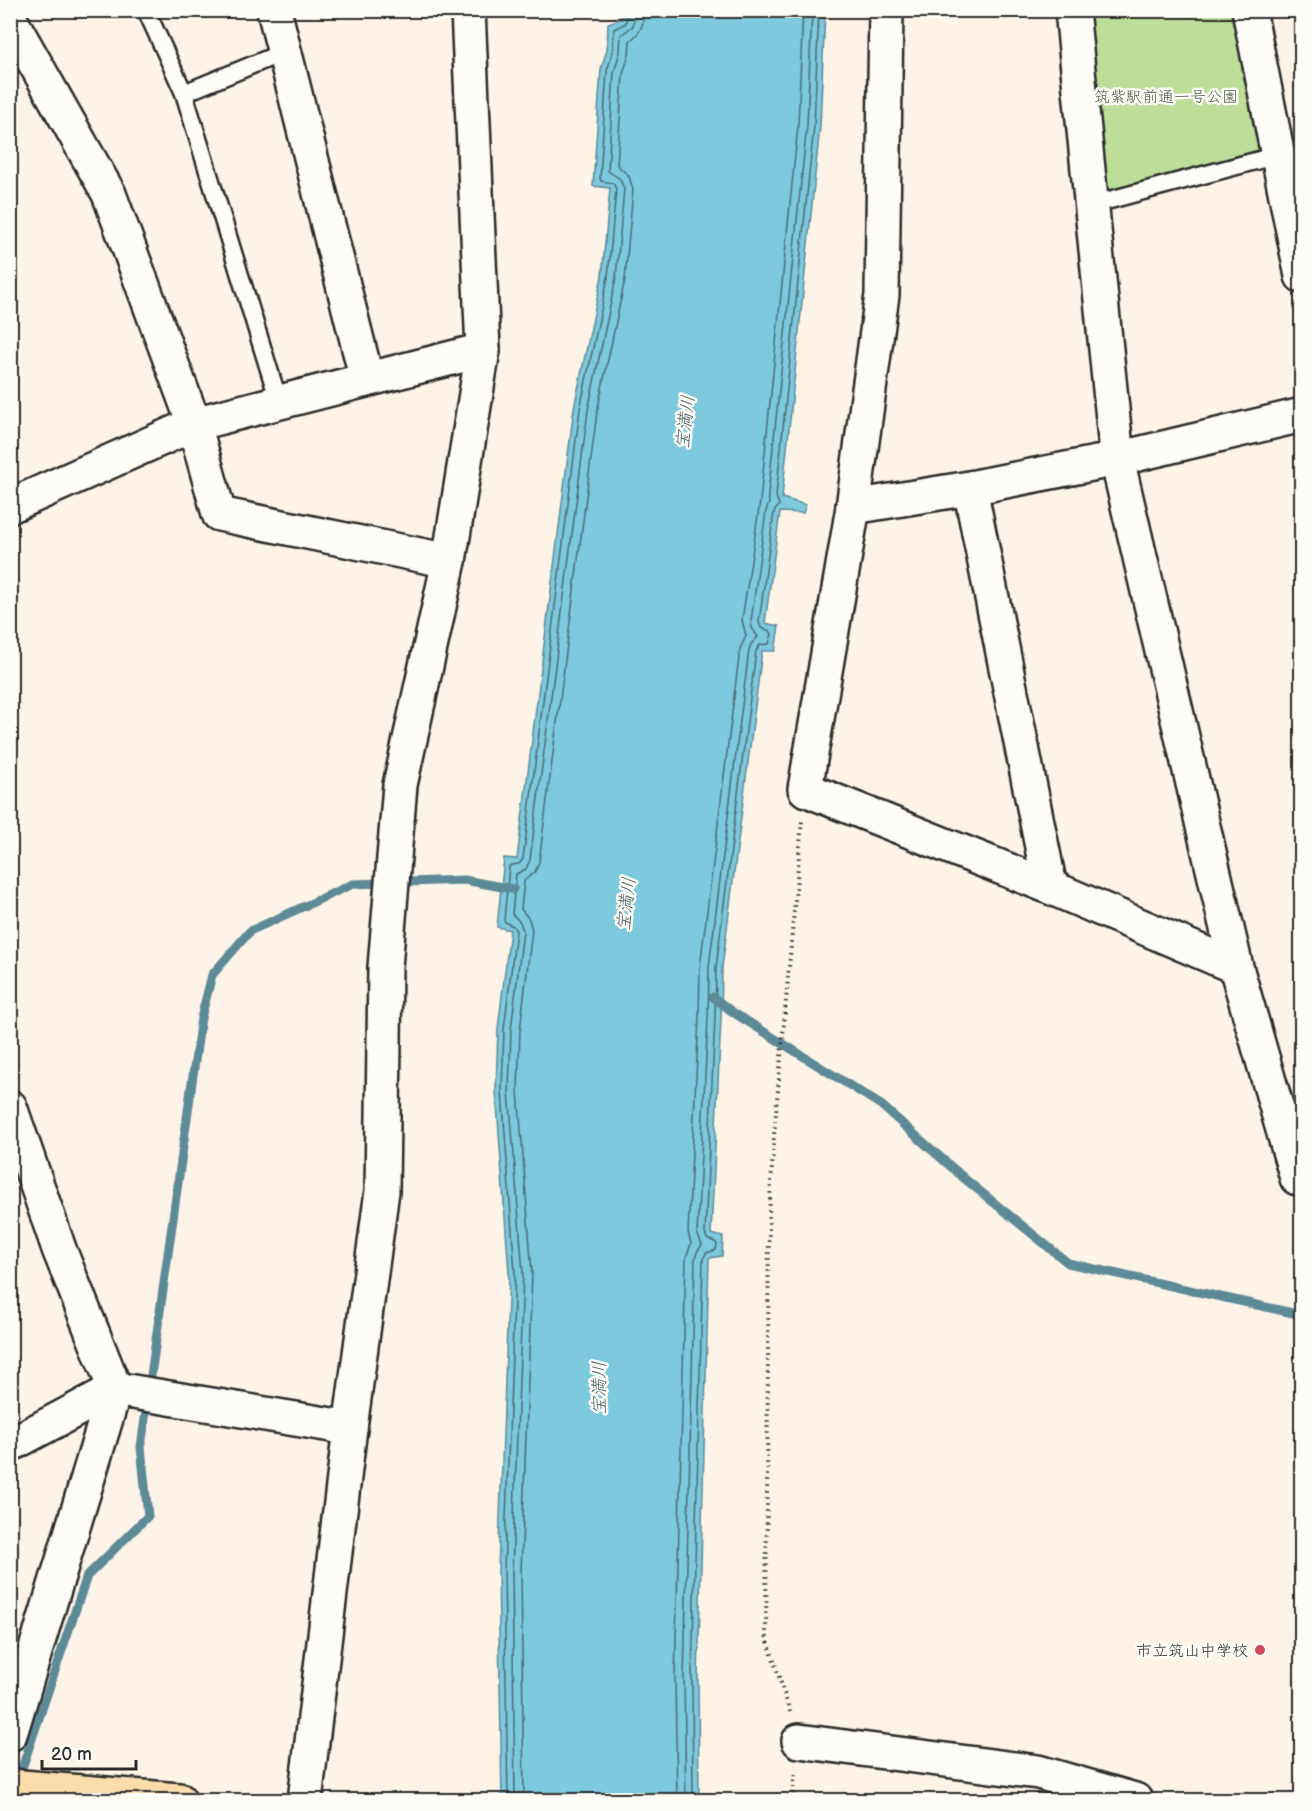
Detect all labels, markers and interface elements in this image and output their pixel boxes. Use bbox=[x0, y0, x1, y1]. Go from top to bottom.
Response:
park label: 筑紫駅前通一号公園 bbox=[1094, 88, 1238, 107]
water label: 宝満川 bbox=[672, 394, 699, 450]
water label: 宝満川 bbox=[613, 876, 640, 932]
water label: 宝満川 bbox=[589, 1361, 610, 1415]
place label: 市立筑山中学校 bbox=[1136, 1642, 1248, 1661]
marker: 市立筑山中学校 bbox=[1253, 1643, 1267, 1657]
scale bar bbox=[42, 1733, 136, 1771]
text: 20 m bbox=[51, 1744, 92, 1765]

